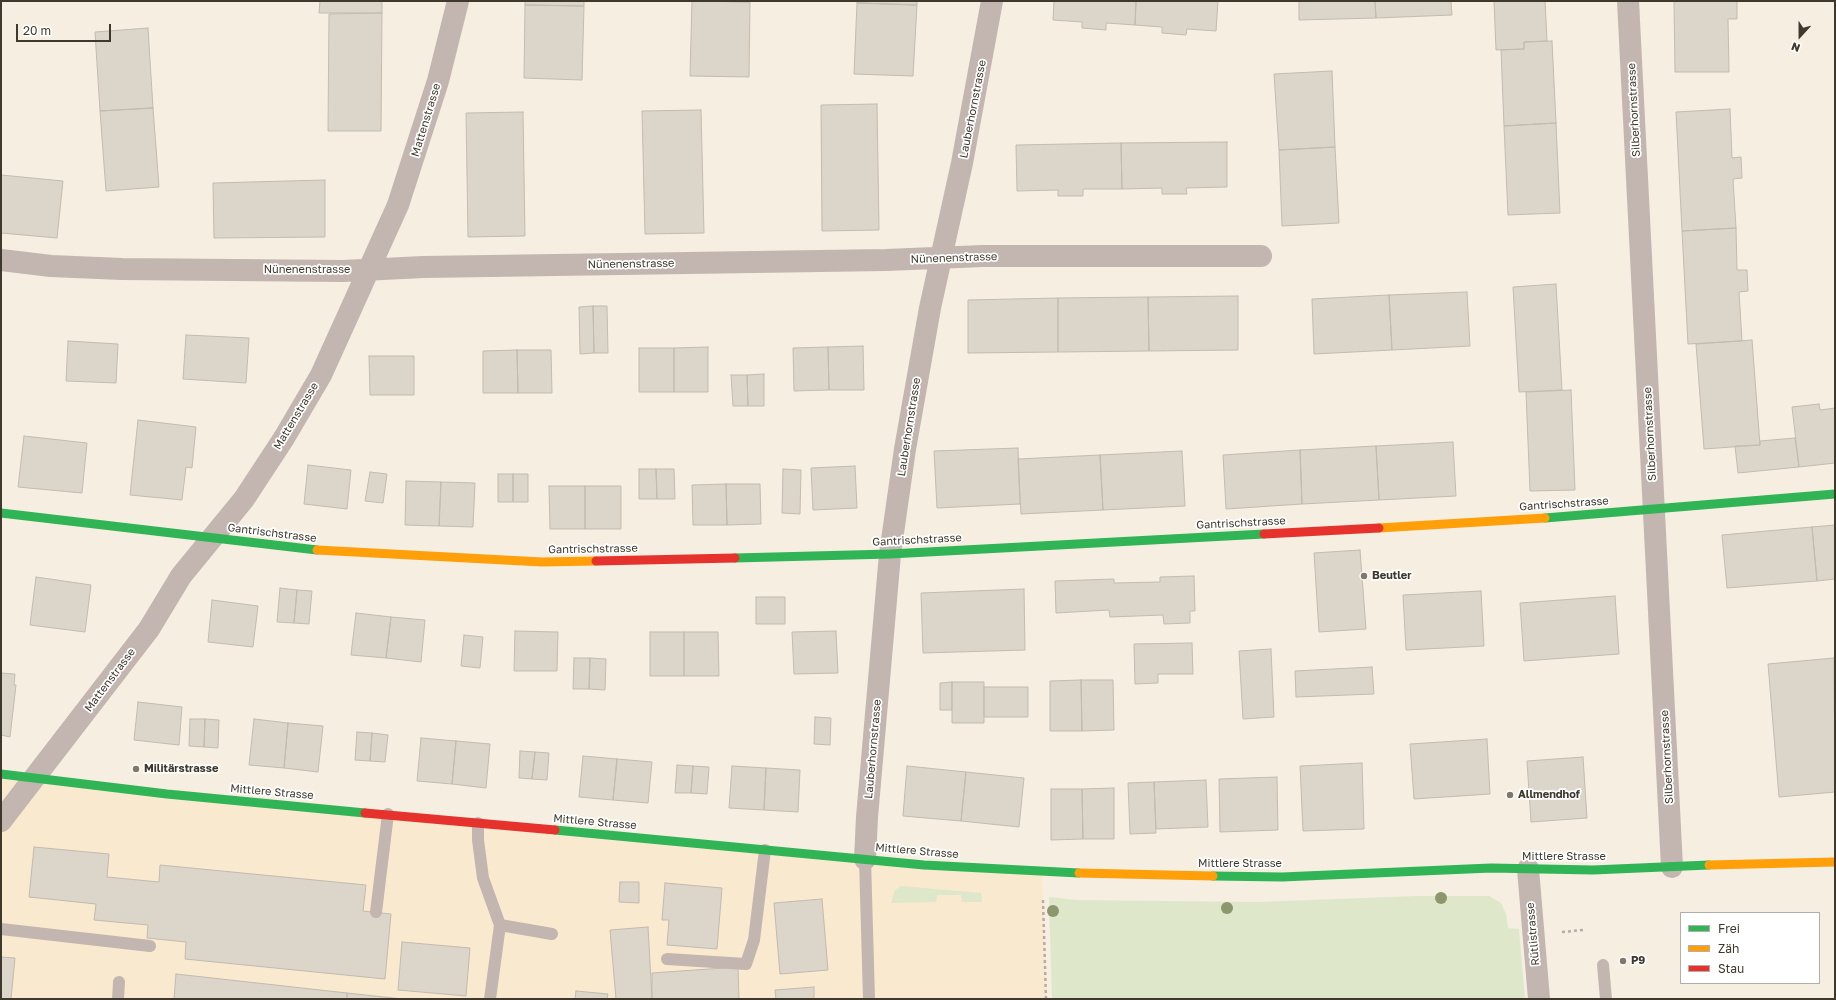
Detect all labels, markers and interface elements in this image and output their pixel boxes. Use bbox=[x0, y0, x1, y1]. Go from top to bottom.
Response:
scale bar bbox=[18, 16, 113, 42]
north arrow bbox=[1780, 16, 1820, 56]
text: 20 m bbox=[23, 23, 51, 38]
text: N bbox=[1789, 40, 1802, 55]
street label: Lauberhornstrasse bbox=[957, 59, 989, 159]
street label: Silberhornstrasse bbox=[1625, 63, 1643, 157]
street label: Mattenstrasse bbox=[409, 82, 443, 158]
street label: Nünenenstrasse bbox=[910, 250, 998, 266]
street label: Nünenenstrasse bbox=[588, 257, 674, 271]
street label: Nünenenstrasse bbox=[264, 263, 350, 277]
street label: Lauberhornstrasse bbox=[895, 377, 923, 477]
street label: Mattenstrasse bbox=[271, 380, 321, 452]
street label: Silberhornstrasse bbox=[1641, 387, 1659, 481]
street label: Gantrischstrasse bbox=[1519, 494, 1609, 514]
street label: Gantrischstrasse bbox=[1196, 514, 1286, 532]
street label: Gantrischstrasse bbox=[227, 521, 317, 545]
street label: Gantrischstrasse bbox=[872, 531, 962, 549]
street label: Gantrischstrasse bbox=[548, 542, 638, 556]
place label: Beutler bbox=[1372, 569, 1412, 583]
marker: Beutler bbox=[1359, 571, 1369, 581]
street label: Mattenstrasse bbox=[82, 646, 138, 714]
street label: Lauberhornstrasse bbox=[862, 699, 884, 799]
street label: Silberhornstrasse bbox=[1658, 710, 1676, 804]
place label: Militärstrasse bbox=[144, 762, 218, 776]
marker: Militärstrasse bbox=[131, 764, 141, 774]
street label: Mittlere Strasse bbox=[230, 782, 314, 802]
place label: Allmendhof bbox=[1518, 788, 1580, 802]
marker: Allmendhof bbox=[1505, 790, 1515, 800]
street label: Mittlere Strasse bbox=[553, 812, 637, 832]
street label: Mittlere Strasse bbox=[875, 841, 959, 861]
street label: Mittlere Strasse bbox=[1522, 850, 1606, 864]
street label: Mittlere Strasse bbox=[1198, 857, 1282, 871]
street label: Rütlistrasse bbox=[1524, 902, 1542, 966]
legend bbox=[1680, 912, 1820, 984]
text: Frei bbox=[1718, 921, 1740, 936]
text: Zäh bbox=[1718, 941, 1739, 956]
place label: P9 bbox=[1631, 954, 1645, 968]
marker: P9 bbox=[1618, 956, 1628, 966]
text: Stau bbox=[1718, 961, 1744, 976]

